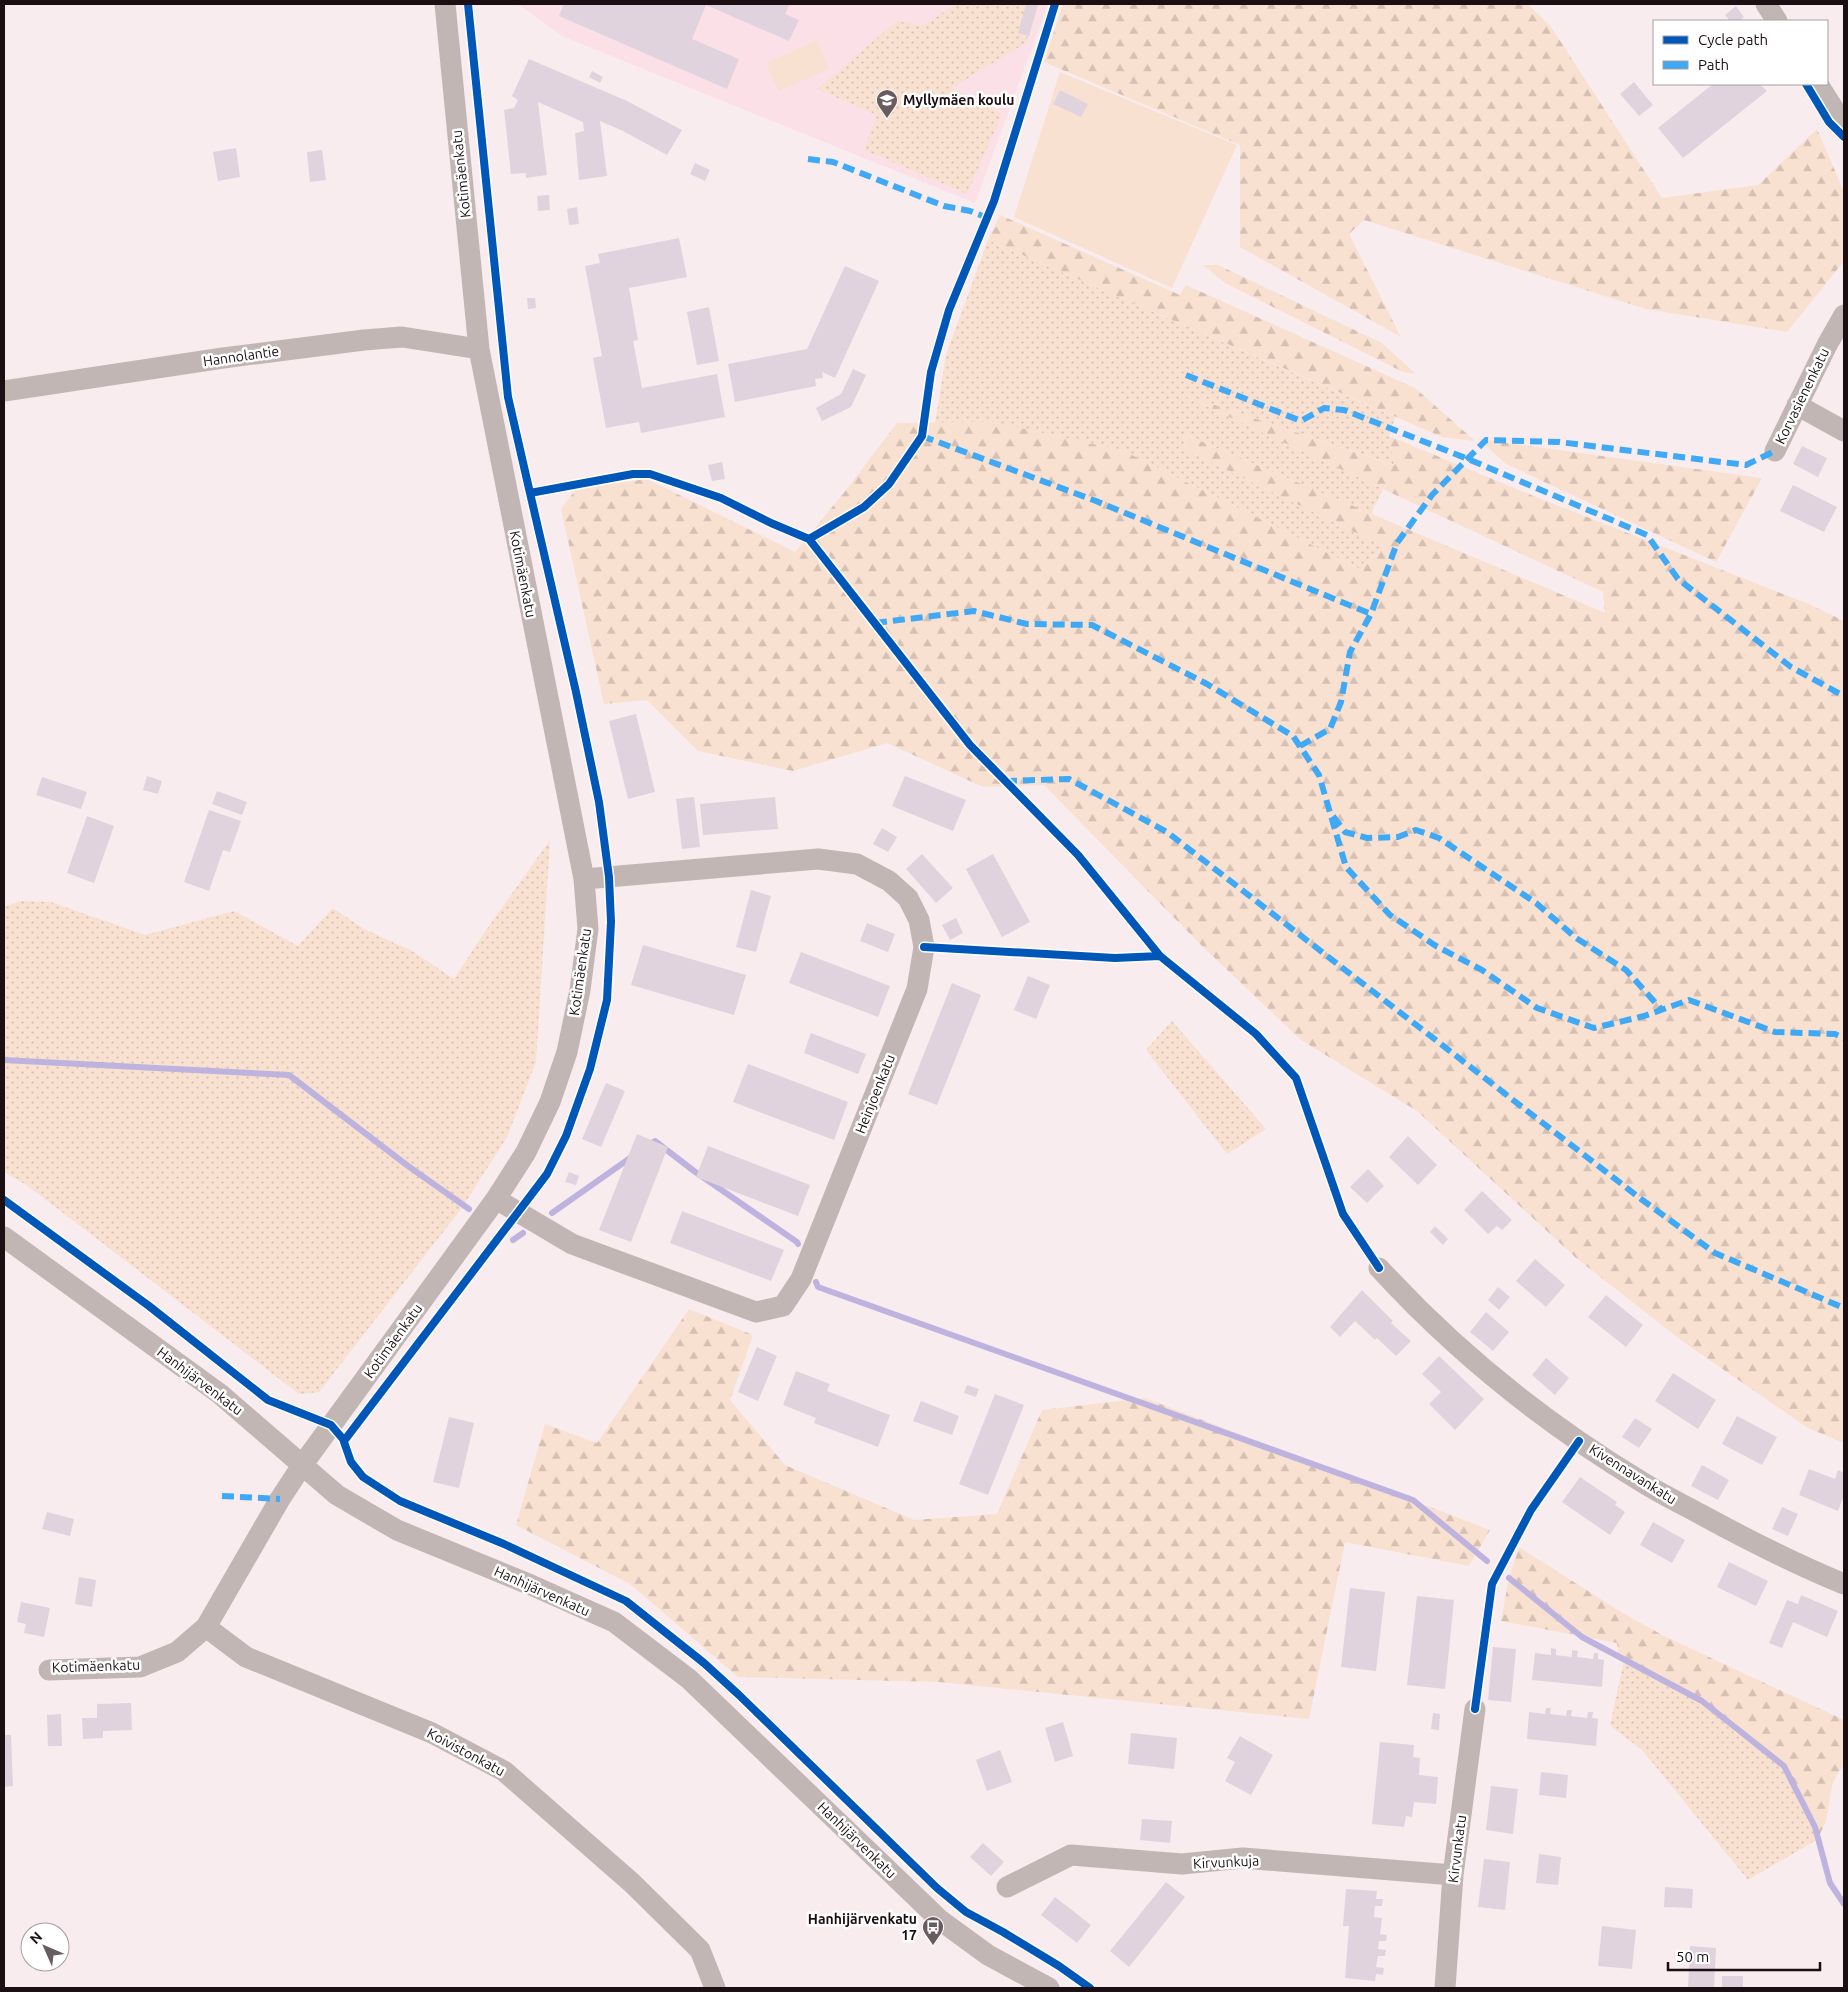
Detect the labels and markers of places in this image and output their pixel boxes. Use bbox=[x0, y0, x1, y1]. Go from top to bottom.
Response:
school or university icon: Myllymäen koulu bbox=[875, 88, 899, 119]
place label: Myllymäen koulu bbox=[903, 92, 1014, 108]
place label: Hanhijärvenkatu 17 bbox=[808, 1911, 917, 1943]
bus stop icon: Hanhijärvenkatu 17 bbox=[921, 1915, 945, 1946]

